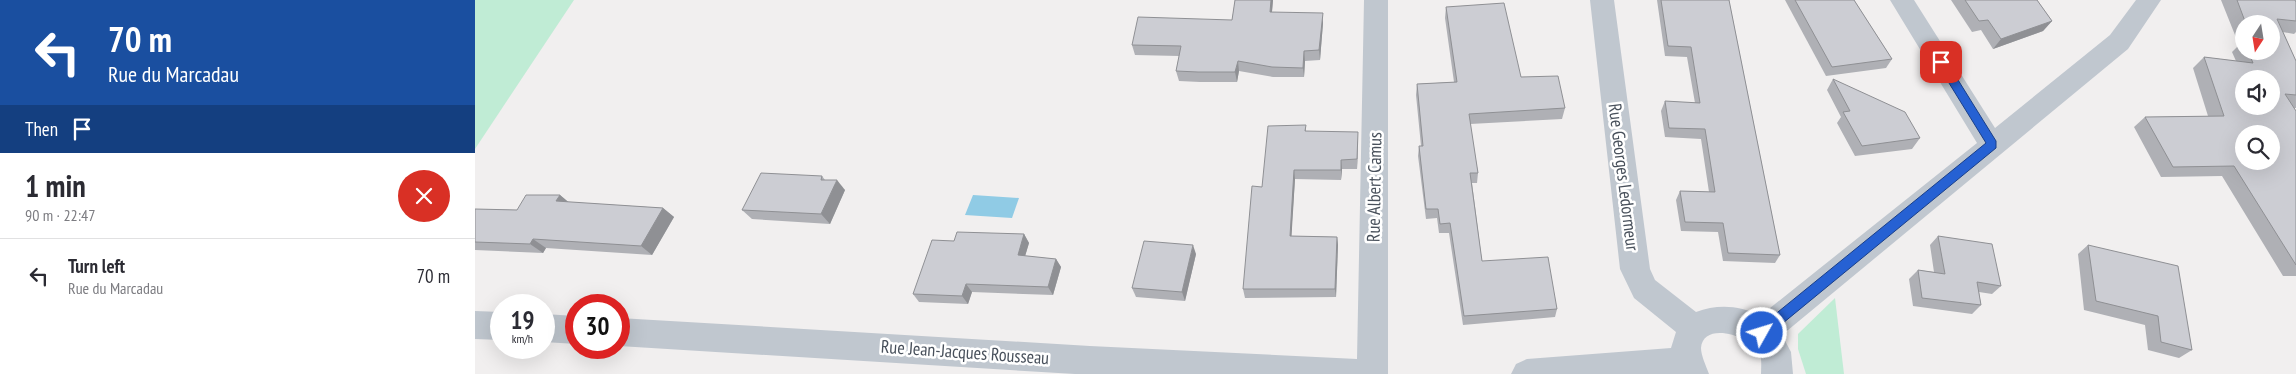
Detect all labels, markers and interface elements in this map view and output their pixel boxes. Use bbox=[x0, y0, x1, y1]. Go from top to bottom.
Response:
north arrow bbox=[2235, 15, 2280, 60]
map controls bbox=[2235, 15, 2280, 170]
text: 70 m bbox=[108, 16, 172, 62]
icon: left bbox=[25, 20, 90, 85]
pin bbox=[1920, 41, 1962, 83]
icon: arrive bbox=[1927, 48, 1955, 76]
text: Rue du Marcadau bbox=[108, 60, 239, 88]
button: sound bbox=[2235, 70, 2280, 115]
street label: Rue Georges Ledormeur bbox=[1604, 102, 1644, 252]
icon: arrive bbox=[68, 115, 96, 143]
text: Then bbox=[25, 117, 58, 141]
button: search bbox=[2235, 125, 2280, 170]
street label: Rue Albert Camus bbox=[1362, 132, 1386, 242]
text: 1 min bbox=[25, 166, 86, 205]
button: close bbox=[398, 170, 450, 222]
text: 90 m · 22:47 bbox=[25, 205, 96, 225]
text: Turn left bbox=[68, 254, 125, 278]
icon: left bbox=[25, 262, 53, 290]
text: 70 m bbox=[417, 264, 450, 288]
text: Rue du Marcadau bbox=[68, 278, 163, 298]
speed limit sign: 30 bbox=[565, 294, 630, 359]
text: 19 bbox=[511, 304, 534, 336]
position arrow bbox=[1735, 306, 1787, 358]
text: km/h bbox=[512, 331, 533, 346]
street label: Rue Jean-Jacques Rousseau bbox=[880, 335, 1050, 369]

